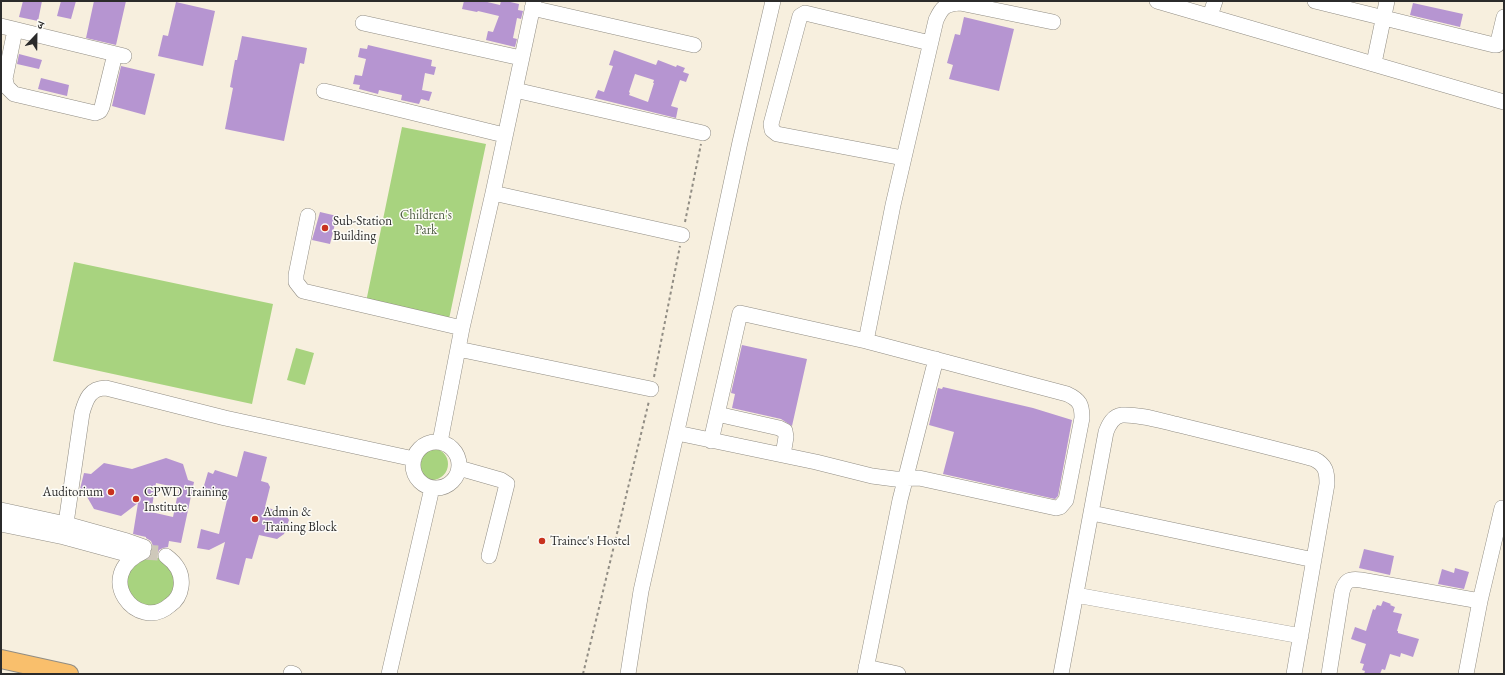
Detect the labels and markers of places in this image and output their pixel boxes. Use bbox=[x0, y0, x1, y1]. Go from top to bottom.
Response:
place label: Sub-Station Building bbox=[333, 213, 392, 244]
marker: Sub-Station Building bbox=[320, 223, 330, 233]
place label: Auditorium bbox=[42, 484, 103, 500]
place label: CPWD Training Institute bbox=[144, 484, 227, 515]
marker: Auditorium bbox=[106, 487, 116, 497]
marker: CPWD Training Institute bbox=[131, 494, 141, 504]
place label: Admin & Training Block bbox=[263, 504, 337, 535]
marker: Admin & Training Block bbox=[250, 514, 260, 524]
place label: Trainee's Hostel bbox=[550, 533, 630, 549]
marker: Trainee's Hostel bbox=[537, 536, 547, 546]

